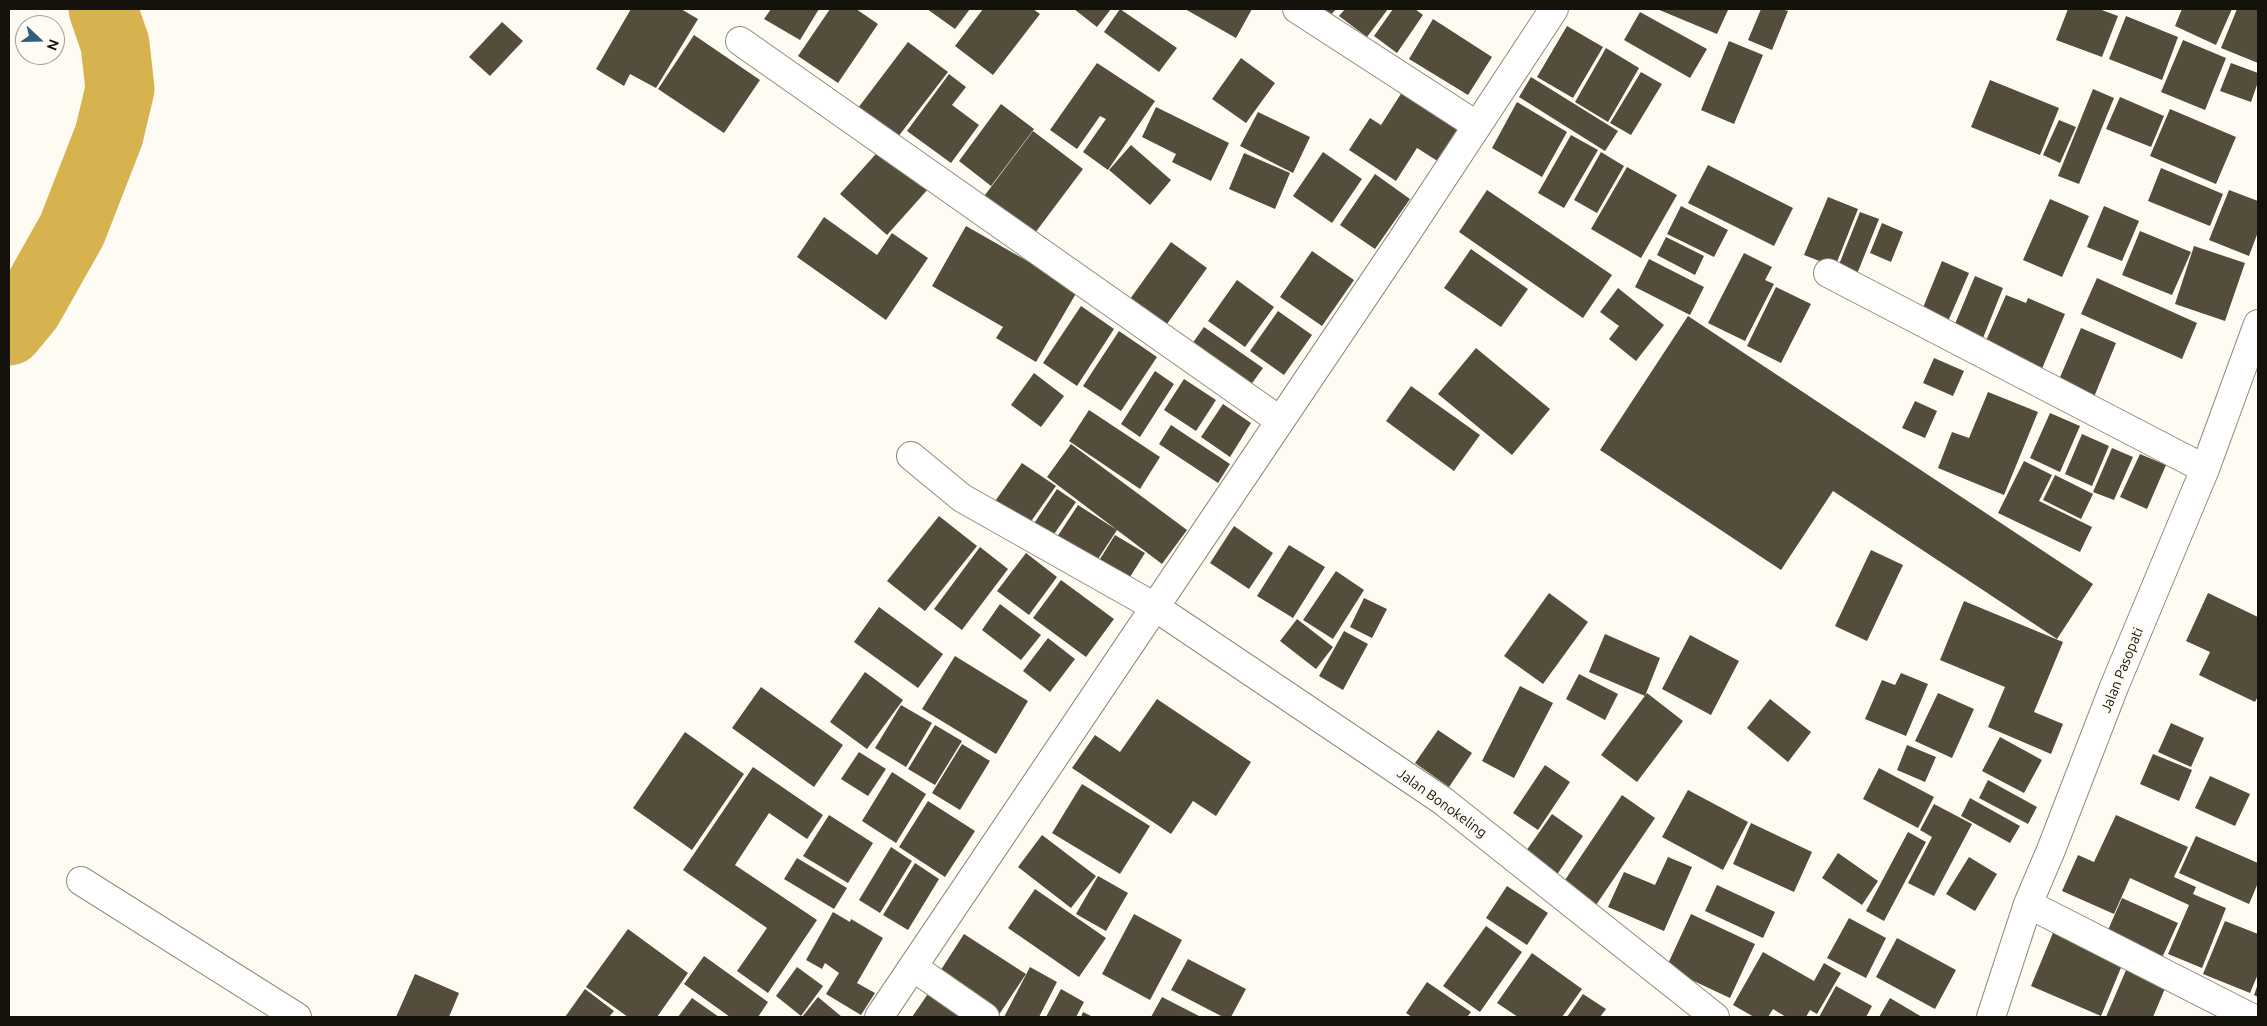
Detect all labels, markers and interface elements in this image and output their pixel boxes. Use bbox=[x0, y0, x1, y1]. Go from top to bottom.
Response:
north arrow bbox=[15, 15, 65, 65]
text: N bbox=[44, 37, 62, 53]
street label: Jalan Pasopati bbox=[2097, 625, 2147, 715]
street label: Jalan Bonokeling bbox=[1394, 765, 1490, 841]

